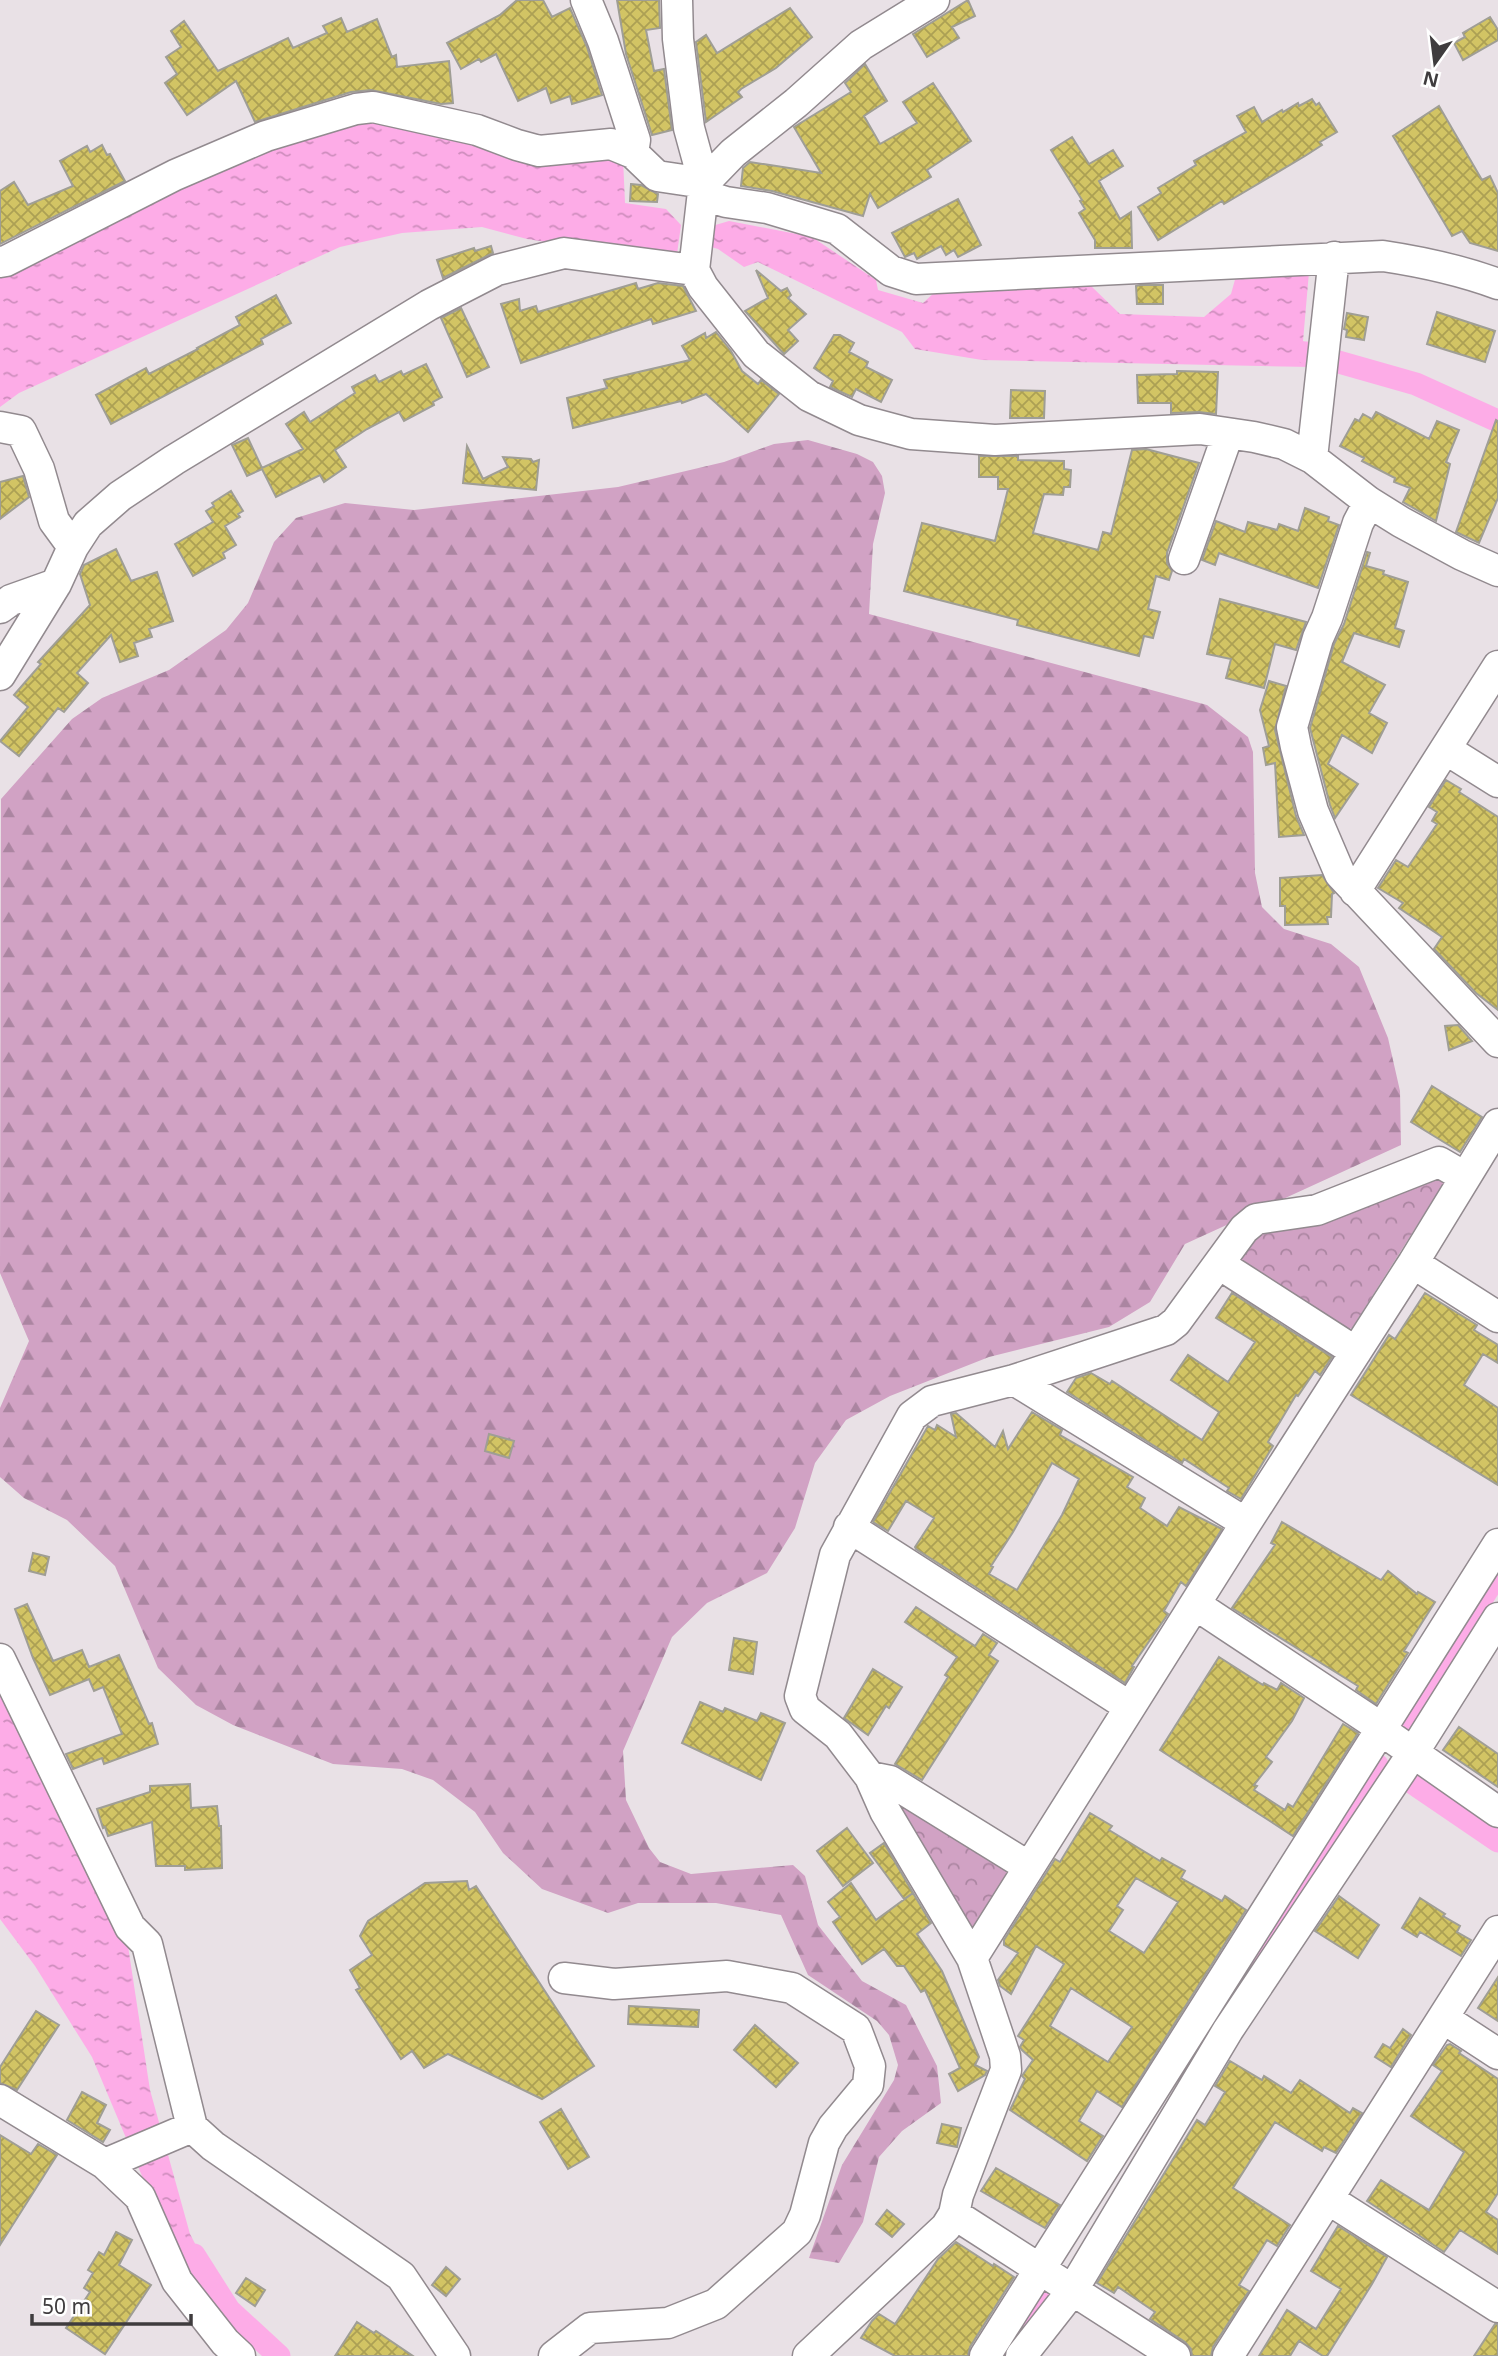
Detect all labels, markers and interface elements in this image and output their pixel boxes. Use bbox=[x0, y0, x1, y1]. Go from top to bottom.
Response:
north arrow bbox=[1400, 28, 1470, 98]
text: N bbox=[1420, 65, 1442, 94]
scale bar bbox=[32, 2282, 191, 2326]
text: 50 m bbox=[42, 2292, 91, 2320]

